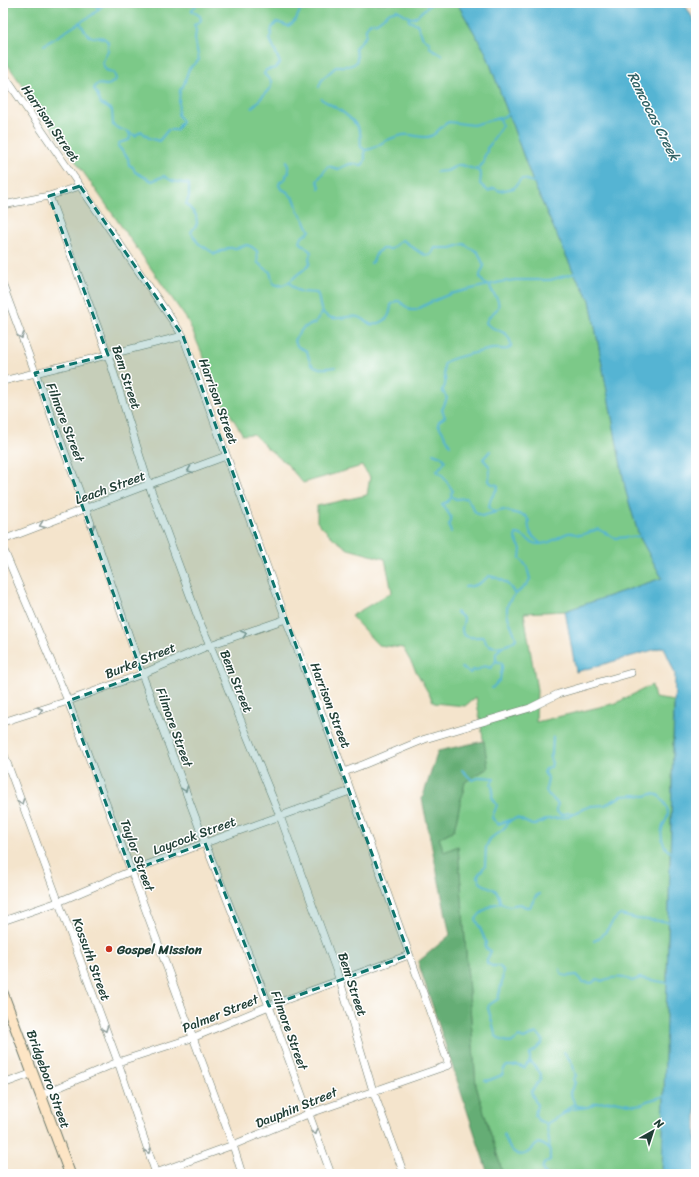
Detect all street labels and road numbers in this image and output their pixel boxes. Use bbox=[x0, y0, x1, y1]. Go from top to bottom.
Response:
street label: Harrison Street bbox=[15, 80, 86, 167]
street label: Bem Street bbox=[105, 342, 148, 412]
street label: Harrison Street bbox=[192, 355, 245, 448]
street label: Filmore Street bbox=[40, 379, 92, 466]
street label: Leach Street bbox=[72, 464, 149, 511]
street label: Burke Street bbox=[101, 636, 179, 685]
street label: Bem Street bbox=[214, 646, 260, 716]
street label: Harrison Street bbox=[304, 659, 358, 752]
street label: Filmore Street bbox=[149, 684, 200, 771]
street label: Laycock Street bbox=[149, 810, 239, 861]
street label: Taylor Street bbox=[114, 816, 162, 895]
street label: Kossuth Street bbox=[66, 914, 117, 1004]
street label: Bem Street bbox=[331, 949, 374, 1019]
street label: Palmer Street bbox=[178, 987, 263, 1039]
street label: Filmore Street bbox=[264, 987, 315, 1074]
street label: Bridgeboro Street bbox=[20, 1027, 77, 1132]
street label: Dauphin Street bbox=[252, 1080, 341, 1134]

